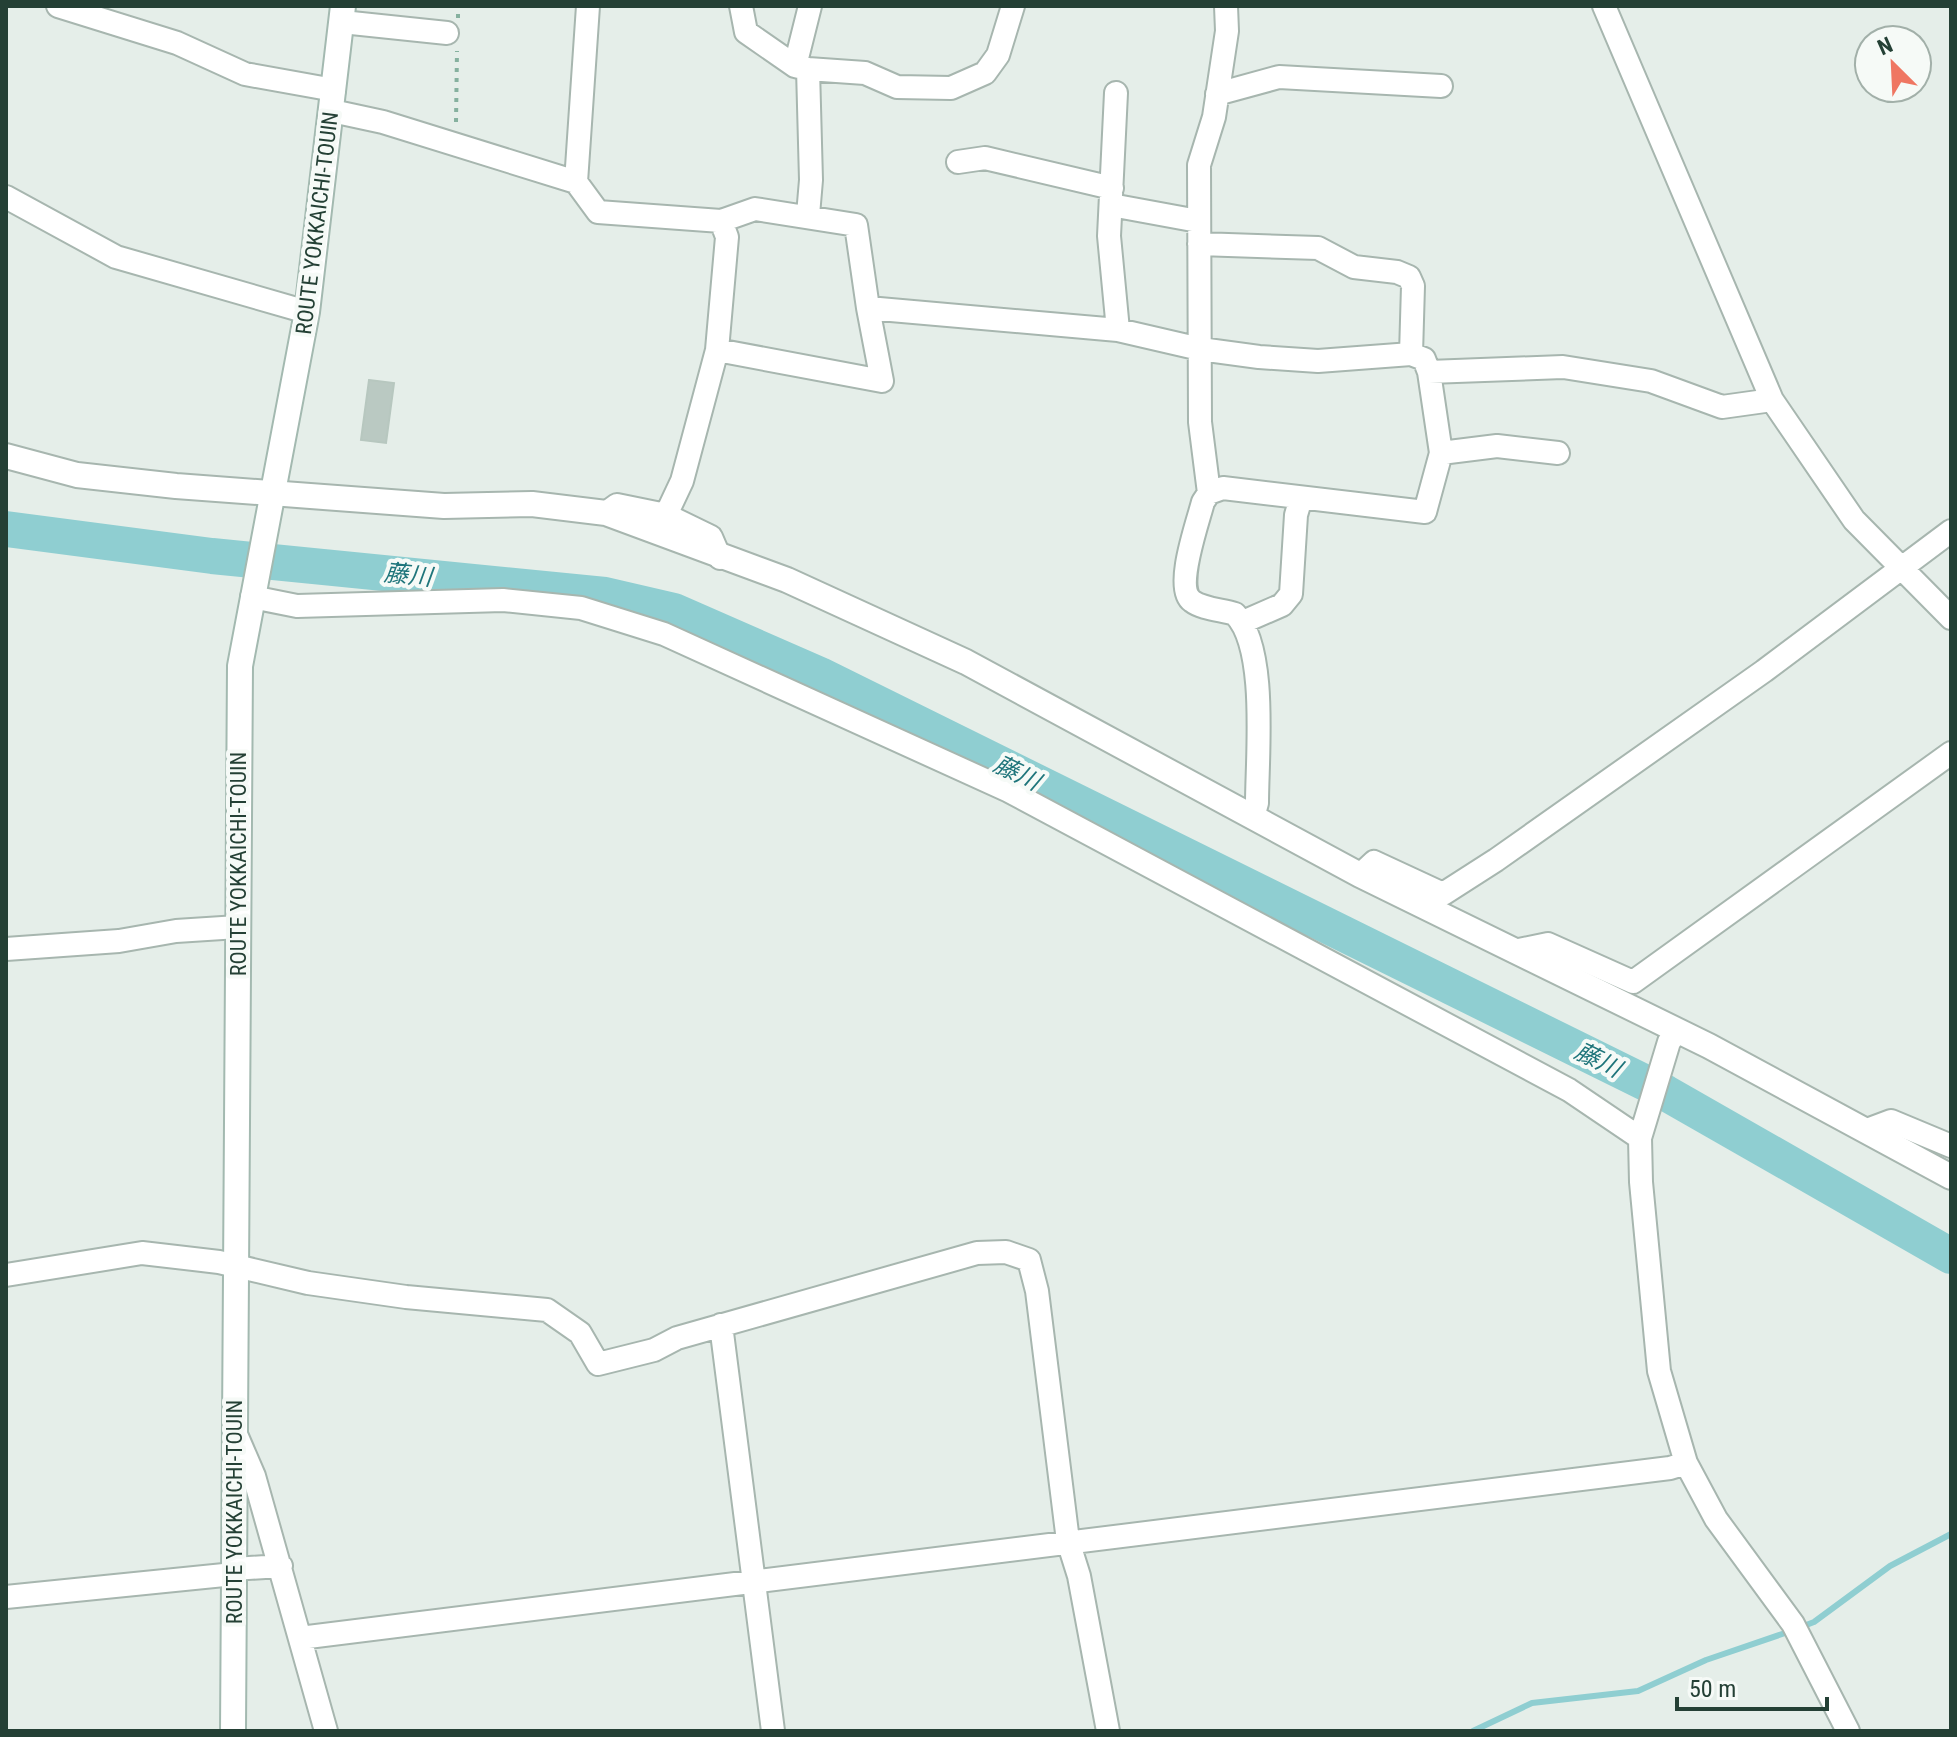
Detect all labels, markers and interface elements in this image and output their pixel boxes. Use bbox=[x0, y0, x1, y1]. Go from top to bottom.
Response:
north arrow bbox=[1853, 24, 1933, 104]
text: N bbox=[1874, 32, 1896, 60]
street label: ROUTE YOKKAICHI-TOUIN bbox=[291, 110, 343, 336]
water label: 藤川 bbox=[383, 559, 436, 592]
water label: 藤川 bbox=[989, 750, 1047, 797]
street label: ROUTE YOKKAICHI-TOUIN bbox=[226, 752, 251, 976]
water label: 藤川 bbox=[1570, 1037, 1628, 1084]
street label: ROUTE YOKKAICHI-TOUIN bbox=[222, 1400, 247, 1624]
scale bar bbox=[1677, 1661, 1827, 1711]
text: 50 m bbox=[1689, 1675, 1736, 1703]

